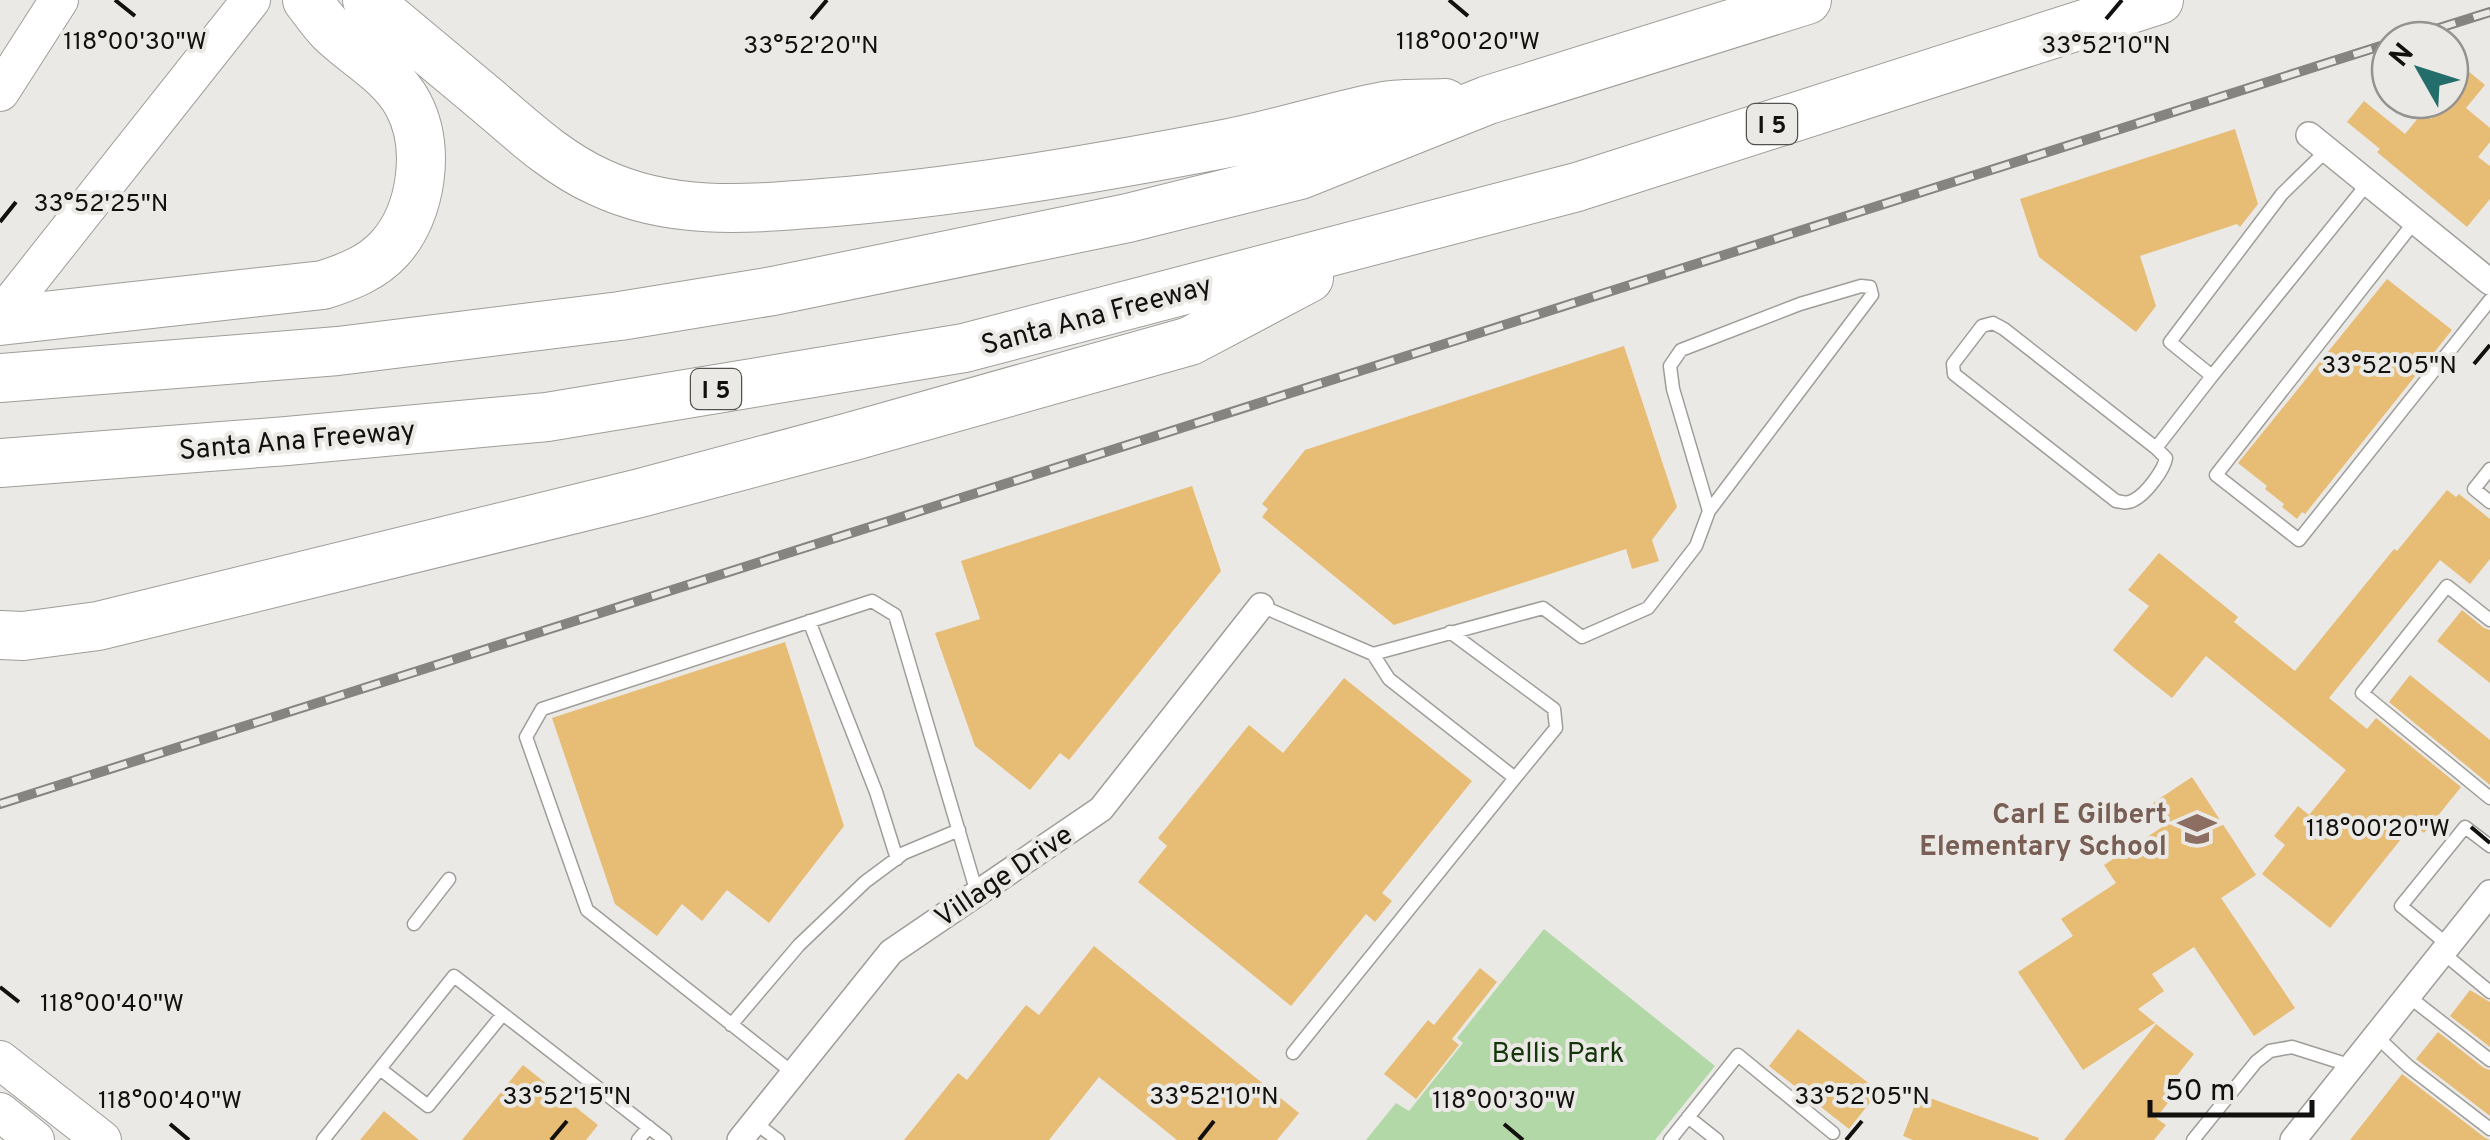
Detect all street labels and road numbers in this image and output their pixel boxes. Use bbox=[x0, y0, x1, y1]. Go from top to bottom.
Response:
road number: I 5 bbox=[1747, 104, 1797, 144]
street label: Santa Ana Freeway bbox=[977, 269, 1216, 365]
road number: I 5 bbox=[691, 369, 741, 409]
street label: Santa Ana Freeway bbox=[177, 414, 417, 470]
street label: Village Drive bbox=[929, 818, 1081, 937]

